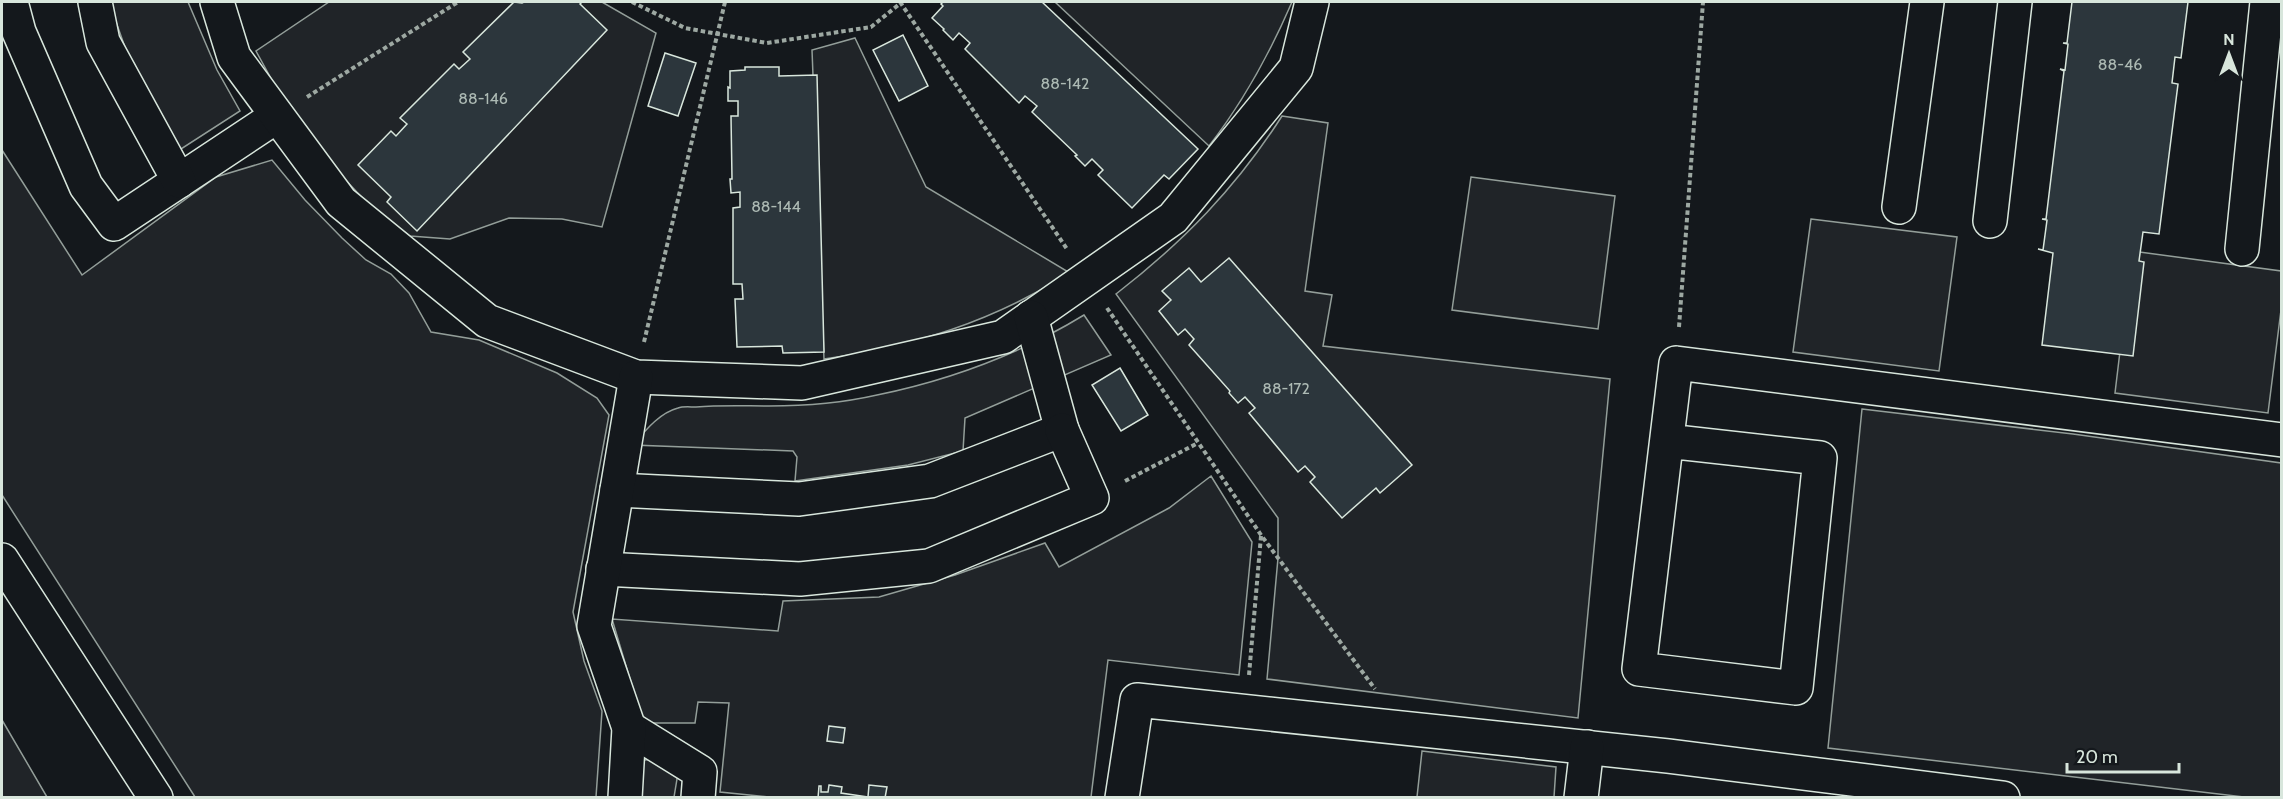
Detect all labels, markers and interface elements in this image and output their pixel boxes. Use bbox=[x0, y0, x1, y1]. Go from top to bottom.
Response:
north arrow bbox=[2199, 24, 2259, 84]
text: N bbox=[2223, 30, 2235, 49]
house number: 88-46 bbox=[2098, 55, 2142, 74]
house number: 88-142 bbox=[1041, 74, 1089, 93]
house number: 88-146 bbox=[458, 89, 508, 108]
house number: 88-144 bbox=[751, 197, 801, 216]
house number: 88-172 bbox=[1262, 379, 1310, 398]
scale bar bbox=[2067, 736, 2180, 774]
text: 20 m bbox=[2076, 746, 2118, 768]

